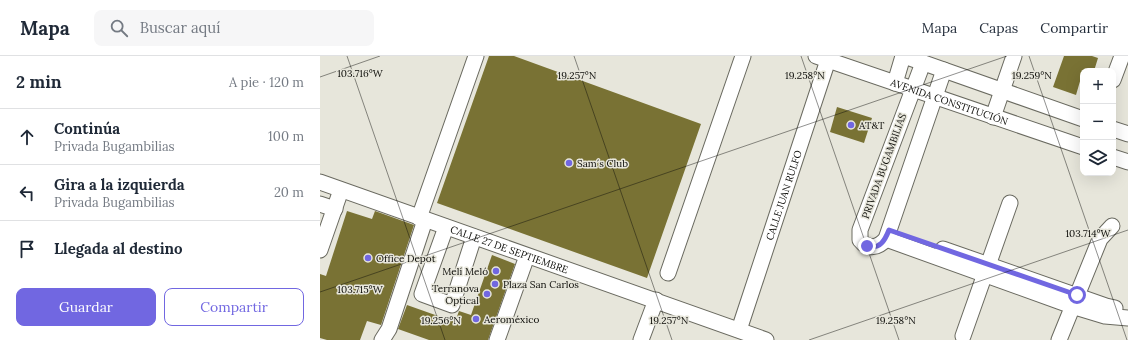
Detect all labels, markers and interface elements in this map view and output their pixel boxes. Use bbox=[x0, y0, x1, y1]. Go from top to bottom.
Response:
search box bbox=[94, 10, 374, 46]
text: Mapa bbox=[20, 16, 70, 40]
icon: search bbox=[108, 17, 130, 39]
text: Buscar aquí bbox=[140, 18, 220, 37]
text: Mapa bbox=[922, 19, 957, 37]
text: Capas bbox=[979, 19, 1018, 37]
text: Compartir bbox=[1040, 19, 1108, 37]
text: 103.716°W bbox=[337, 67, 384, 80]
map controls bbox=[1080, 68, 1116, 176]
button: + bbox=[1080, 68, 1116, 104]
text: 19.257°N bbox=[558, 69, 597, 82]
text: 19.258°N bbox=[785, 69, 825, 82]
text: 19.259°N bbox=[1012, 69, 1052, 82]
text: 2 min bbox=[16, 71, 62, 93]
text: A pie · 120 m bbox=[229, 74, 304, 91]
street label: AVENIDA CONSTITUCIÓN bbox=[888, 75, 1010, 128]
button: − bbox=[1080, 104, 1116, 140]
street label: PRIVADA BUGAMBILIAS bbox=[859, 111, 909, 221]
text: Continúa bbox=[54, 119, 120, 138]
place label: AT&T bbox=[858, 119, 885, 132]
marker: AT&T bbox=[846, 120, 856, 130]
icon: ahead bbox=[16, 126, 38, 148]
text: 100 m bbox=[268, 128, 304, 145]
text: Privada Bugambilias bbox=[54, 138, 175, 155]
button: layers bbox=[1080, 140, 1116, 176]
street label: CALLE JUAN RULFO bbox=[763, 148, 804, 242]
place label: Sam´s Club bbox=[577, 157, 628, 170]
marker: Sam´s Club bbox=[564, 158, 574, 168]
text: Gira a la izquierda bbox=[54, 175, 185, 194]
icon: left bbox=[16, 182, 38, 204]
text: 20 m bbox=[274, 184, 304, 201]
text: Privada Bugambilias bbox=[54, 194, 175, 211]
street label: CALLE 27 DE SEPTIEMBRE bbox=[449, 222, 570, 276]
text: 103.714°W bbox=[1065, 227, 1112, 240]
route end bbox=[858, 237, 876, 255]
icon: arrive bbox=[16, 238, 38, 260]
text: Llegada al destino bbox=[54, 239, 183, 258]
place label: Office Depot bbox=[376, 252, 436, 265]
marker: Office Depot bbox=[363, 253, 373, 263]
place label: Melí Meló bbox=[442, 265, 488, 278]
marker: Melí Meló bbox=[491, 266, 501, 276]
place label: Plaza San Carlos bbox=[503, 278, 579, 291]
marker: Plaza San Carlos bbox=[490, 279, 500, 289]
place label: Terranova Optical bbox=[432, 282, 479, 307]
text: 103.715°W bbox=[337, 283, 384, 296]
route start bbox=[1068, 286, 1086, 304]
button: Guardar bbox=[16, 288, 156, 326]
button: Compartir bbox=[164, 288, 304, 326]
marker: Terranova Optical bbox=[482, 289, 492, 299]
place label: Aeroméxico bbox=[483, 313, 539, 326]
text: 19.256°N bbox=[421, 314, 461, 327]
marker: Aeroméxico bbox=[471, 314, 481, 324]
text: 19.257°N bbox=[650, 314, 689, 327]
text: 19.258°N bbox=[876, 314, 916, 327]

